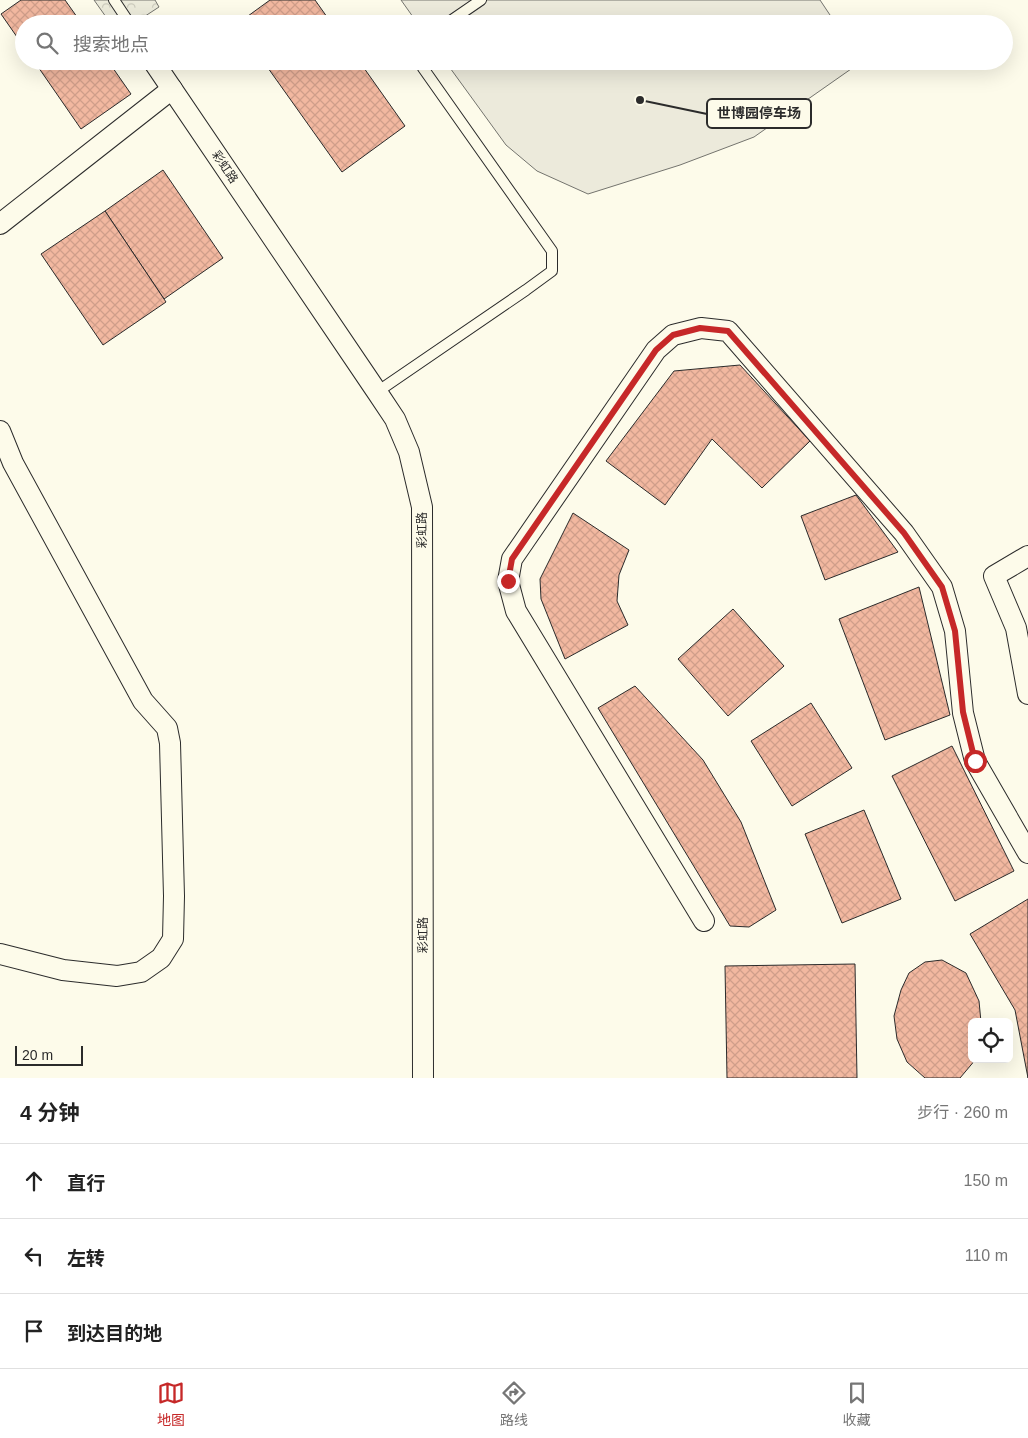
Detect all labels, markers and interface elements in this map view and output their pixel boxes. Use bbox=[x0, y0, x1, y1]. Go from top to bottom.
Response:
search box bbox=[15, 15, 1013, 70]
icon: search bbox=[33, 29, 61, 57]
text: 搜索地点 bbox=[73, 34, 149, 55]
callout: 世博园停车场 bbox=[707, 99, 811, 128]
text: 世博园停车场 bbox=[717, 105, 801, 121]
street label: 彩虹路 bbox=[209, 148, 241, 186]
street label: 彩虹路 bbox=[415, 512, 429, 548]
route end bbox=[497, 570, 520, 593]
route start bbox=[964, 750, 987, 773]
street label: 彩虹路 bbox=[416, 917, 430, 953]
map controls bbox=[968, 1018, 1013, 1063]
button: locate bbox=[968, 1018, 1013, 1063]
scale bar bbox=[15, 1043, 82, 1066]
text: 20 m bbox=[22, 1047, 53, 1063]
text: 4 分钟 bbox=[20, 1101, 80, 1124]
text: 步行 · 260 m bbox=[917, 1104, 1008, 1121]
icon: ahead bbox=[20, 1167, 48, 1195]
text: 150 m bbox=[964, 1172, 1008, 1189]
text: 直行 bbox=[67, 1173, 105, 1194]
icon: left bbox=[20, 1242, 48, 1270]
text: 110 m bbox=[965, 1247, 1008, 1264]
text: 左转 bbox=[67, 1248, 105, 1269]
icon: arrive bbox=[20, 1317, 48, 1345]
text: 到达目的地 bbox=[67, 1323, 162, 1344]
tab: 地图 bbox=[157, 1379, 185, 1429]
tab: 路线 bbox=[500, 1379, 528, 1429]
tab: 收藏 bbox=[843, 1379, 871, 1429]

